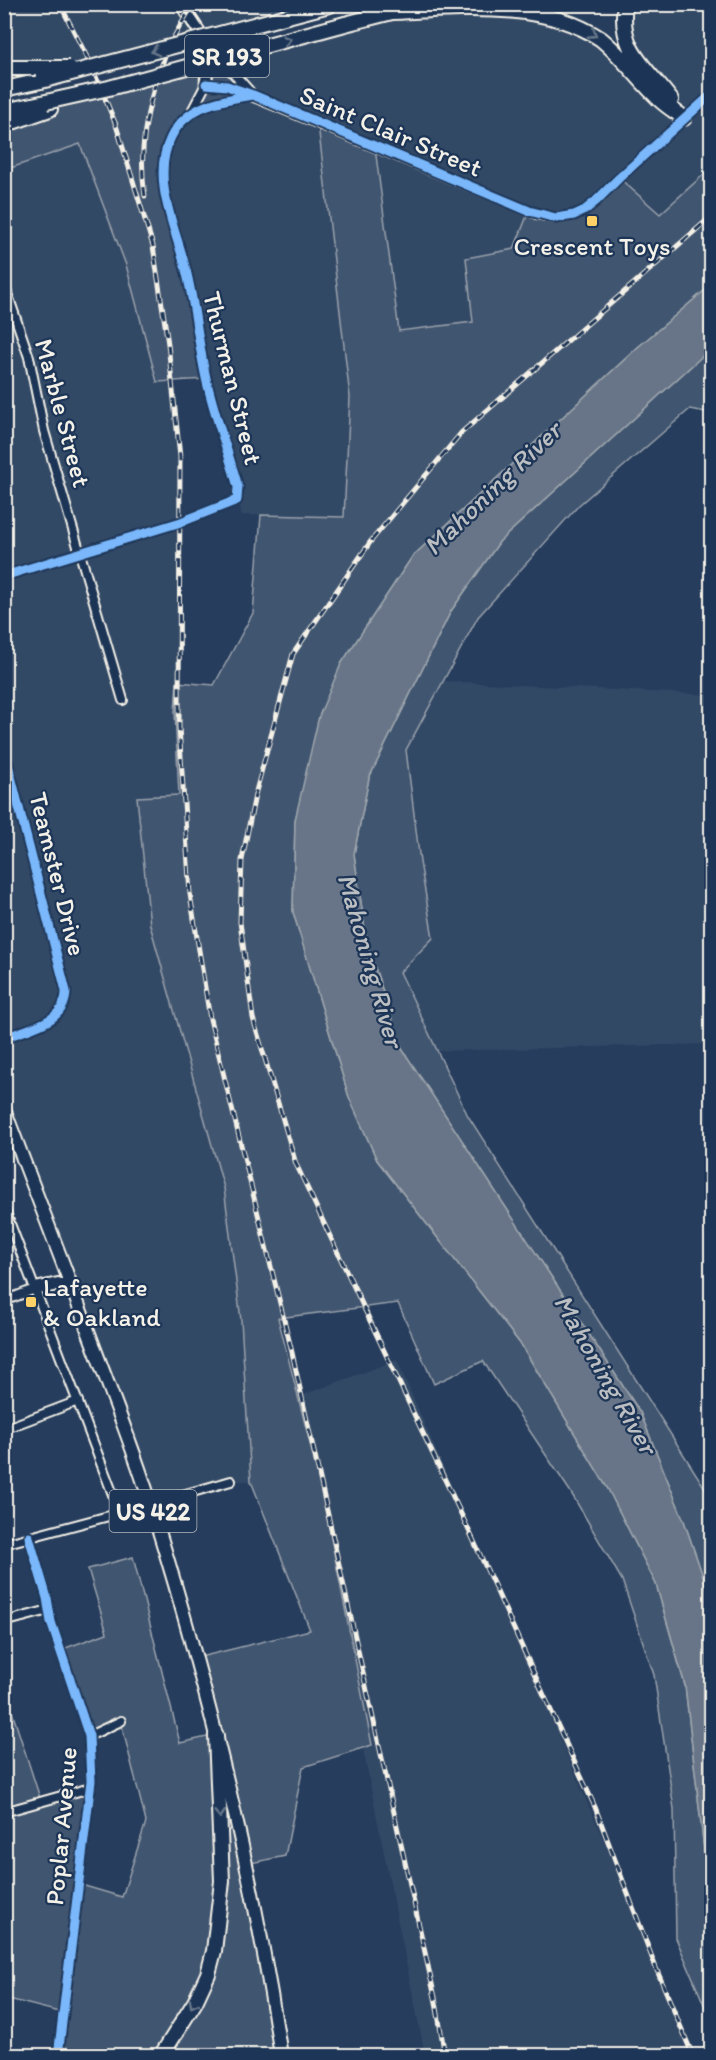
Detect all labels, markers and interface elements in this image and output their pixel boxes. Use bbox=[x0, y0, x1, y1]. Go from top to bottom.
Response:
one-way arrow bbox=[586, 27, 597, 38]
road number: SR 193 bbox=[185, 35, 269, 77]
one-way arrow bbox=[281, 35, 292, 47]
one-way arrow bbox=[150, 44, 161, 56]
street label: Saint Clair Street bbox=[295, 78, 487, 184]
marker: Crescent Toys bbox=[585, 214, 599, 228]
place label: Crescent Toys bbox=[513, 230, 671, 262]
street label: Thurman Street bbox=[196, 288, 270, 468]
street label: Marble Street bbox=[28, 335, 98, 491]
water label: Mahoning River bbox=[416, 412, 570, 562]
street label: Teamster Drive bbox=[22, 789, 94, 959]
water label: Mahoning River bbox=[330, 869, 412, 1054]
place label: Lafayette & Oakland bbox=[43, 1271, 161, 1333]
water label: Mahoning River bbox=[547, 1288, 667, 1463]
marker: Lafayette & Oakland bbox=[24, 1295, 38, 1309]
road number: US 422 bbox=[110, 1490, 196, 1532]
street label: Poplar Avenue bbox=[38, 1745, 84, 1907]
one-way arrow bbox=[213, 1810, 226, 1819]
one-way arrow bbox=[189, 1998, 200, 2009]

